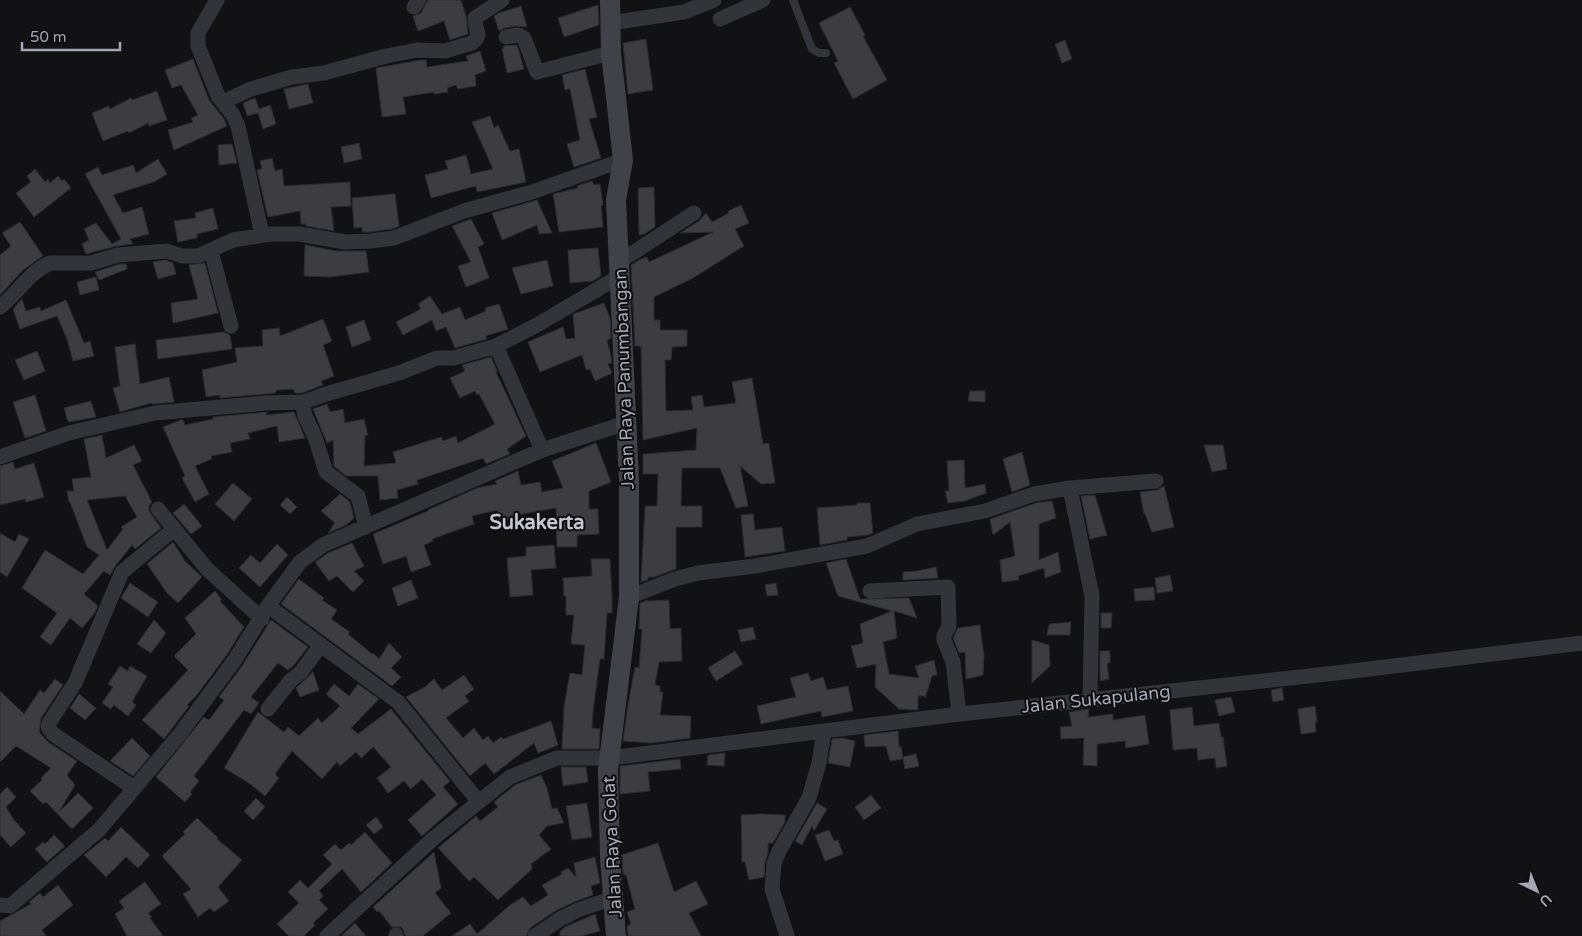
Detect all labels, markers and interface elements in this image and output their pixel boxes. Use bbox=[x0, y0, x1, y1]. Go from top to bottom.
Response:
scale bar bbox=[22, 20, 120, 52]
text: 50 m bbox=[30, 28, 67, 46]
street label: Jalan Raya Panumbangan bbox=[609, 268, 639, 490]
district label: Sukakerta bbox=[490, 511, 584, 535]
street label: Jalan Sukapulang bbox=[1020, 680, 1172, 718]
street label: Jalan Raya Golat bbox=[597, 776, 627, 918]
north arrow bbox=[1512, 866, 1562, 916]
text: U bbox=[1536, 890, 1555, 910]

